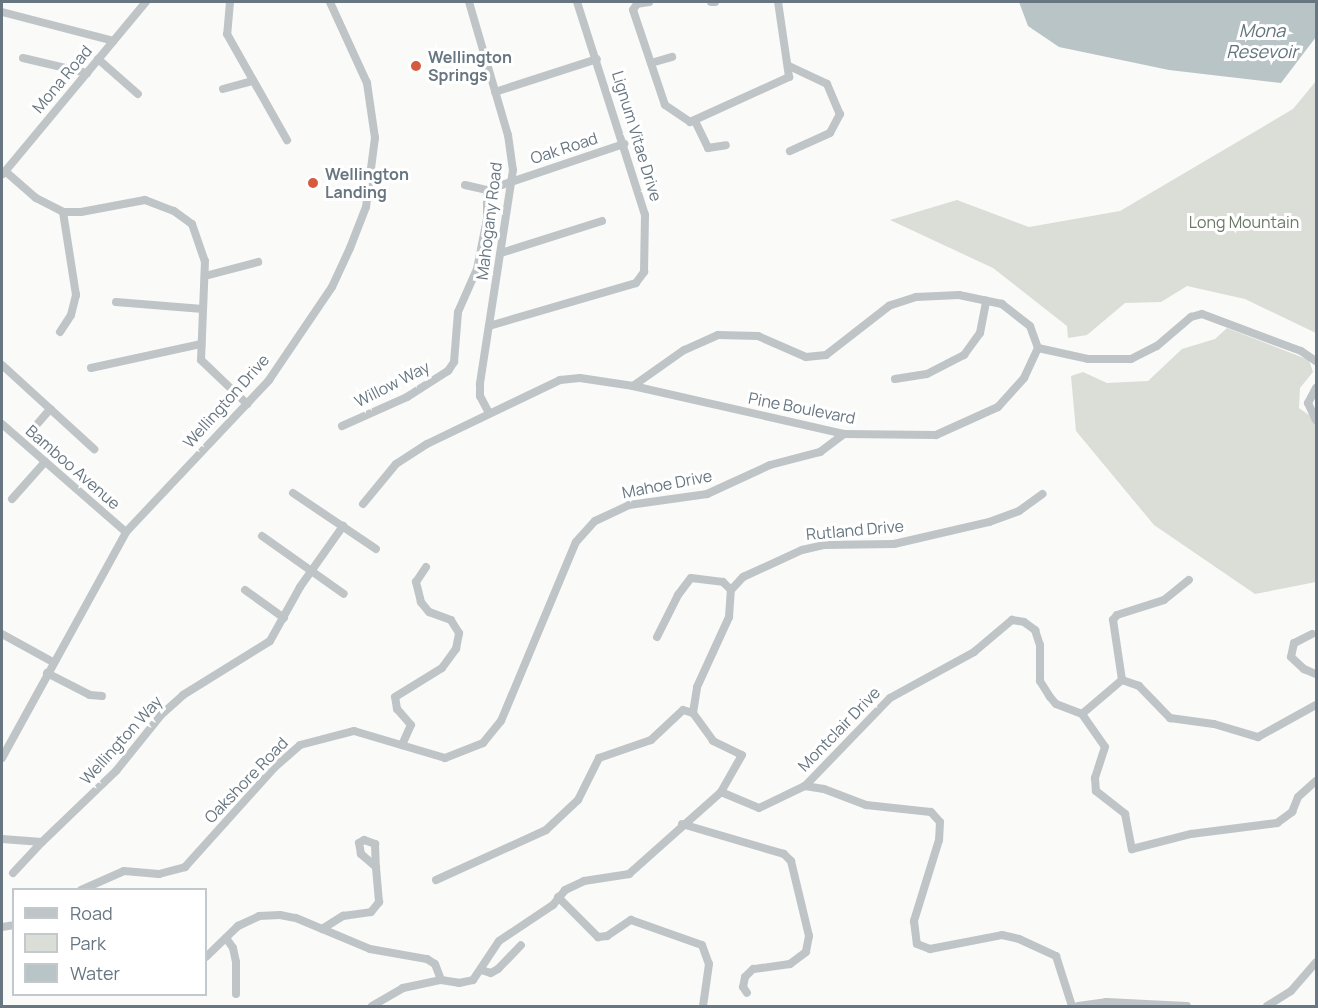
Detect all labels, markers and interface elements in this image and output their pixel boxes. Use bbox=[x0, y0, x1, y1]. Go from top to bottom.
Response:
water label: Mona Resevoir bbox=[1226, 20, 1298, 63]
street label: Mona Road bbox=[28, 41, 96, 117]
place label: Wellington Springs bbox=[428, 47, 512, 85]
marker: Wellington Springs bbox=[409, 59, 423, 73]
street label: Lignum Vitae Drive bbox=[608, 68, 666, 204]
street label: Oak Road bbox=[528, 128, 600, 168]
street label: Mahogany Road bbox=[472, 161, 506, 281]
place label: Wellington Landing bbox=[325, 164, 409, 202]
marker: Wellington Landing bbox=[306, 176, 320, 190]
park label: Long Mountain bbox=[1189, 212, 1299, 232]
street label: Wellington Drive bbox=[179, 350, 273, 452]
street label: Willow Way bbox=[351, 357, 433, 411]
street label: Pine Boulevard bbox=[747, 388, 857, 428]
street label: Bamboo Avenue bbox=[22, 421, 124, 513]
street label: Mahoe Drive bbox=[620, 466, 714, 502]
street label: Rutland Drive bbox=[805, 516, 905, 544]
street label: Montclair Drive bbox=[794, 683, 884, 775]
street label: Wellington Way bbox=[76, 692, 166, 788]
street label: Oakshore Road bbox=[200, 733, 292, 827]
legend bbox=[12, 888, 207, 996]
text: Road bbox=[70, 901, 113, 925]
text: Park bbox=[70, 931, 106, 955]
text: Water bbox=[70, 961, 120, 985]

